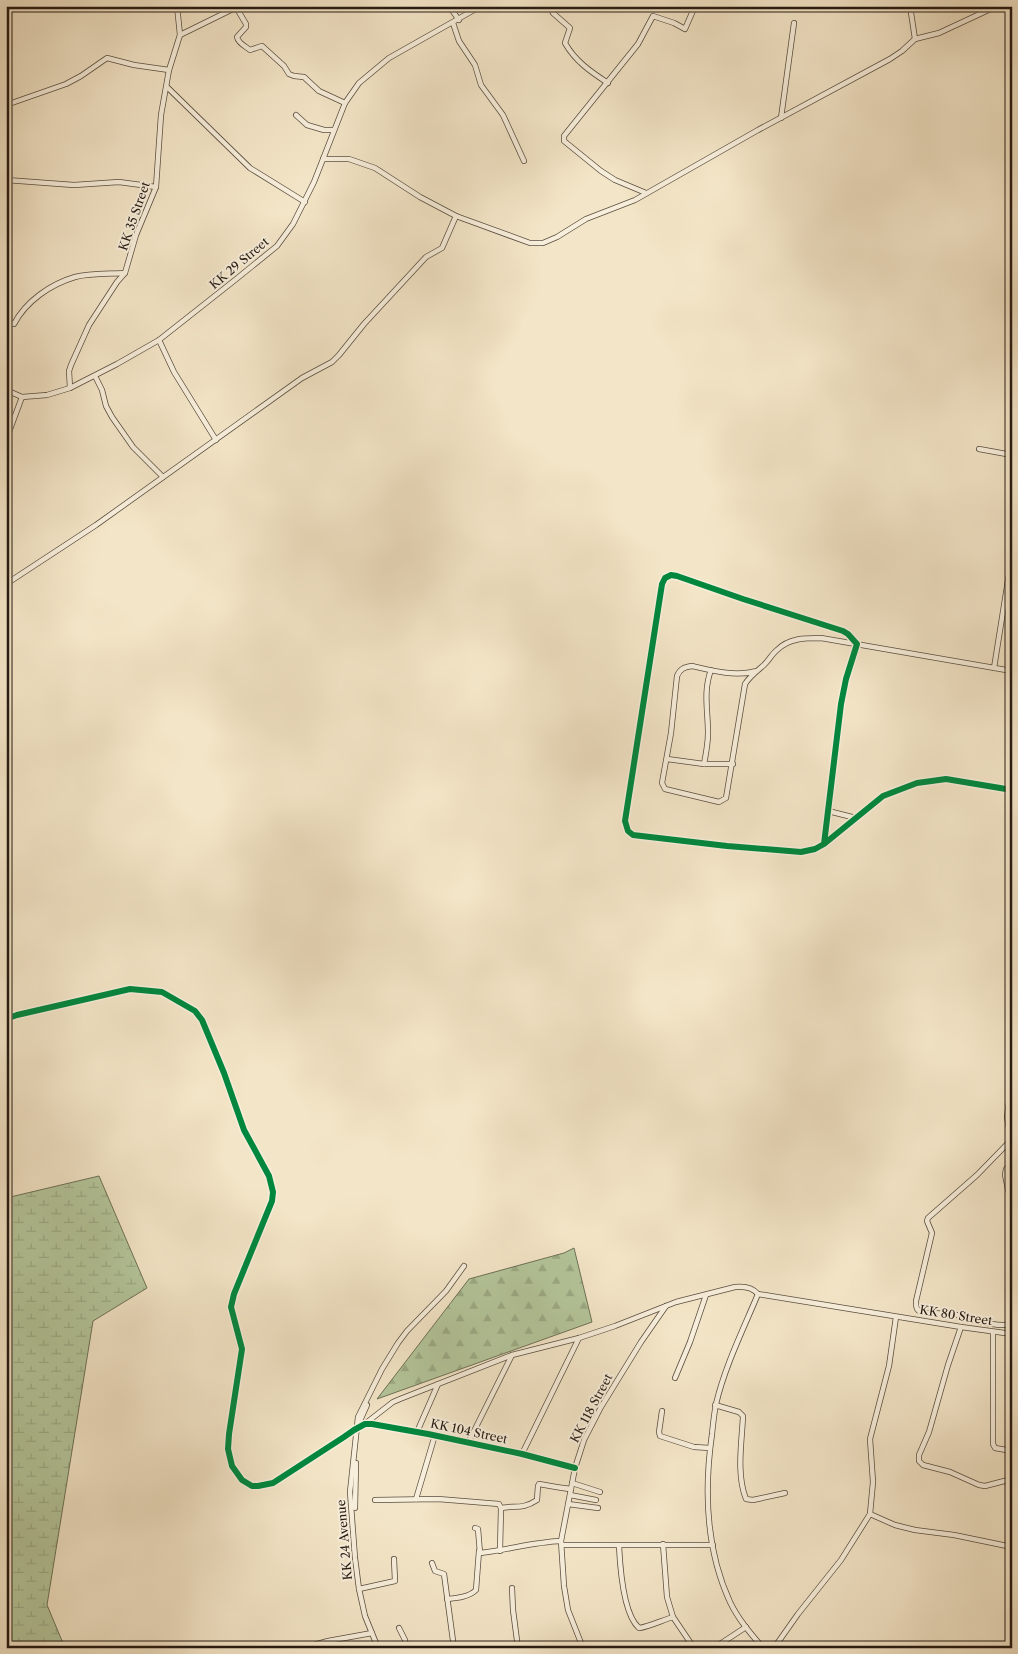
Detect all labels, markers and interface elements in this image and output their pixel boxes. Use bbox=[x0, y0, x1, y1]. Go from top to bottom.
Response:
street label: KK 35 Street bbox=[115, 179, 153, 252]
street label: KK 29 Street bbox=[206, 233, 272, 292]
street label: KK 80 Street bbox=[919, 1302, 994, 1328]
street label: KK 118 Street bbox=[567, 1370, 616, 1445]
street label: KK 104 Street bbox=[429, 1416, 510, 1447]
street label: KK 24 Avenue bbox=[333, 1499, 355, 1581]

